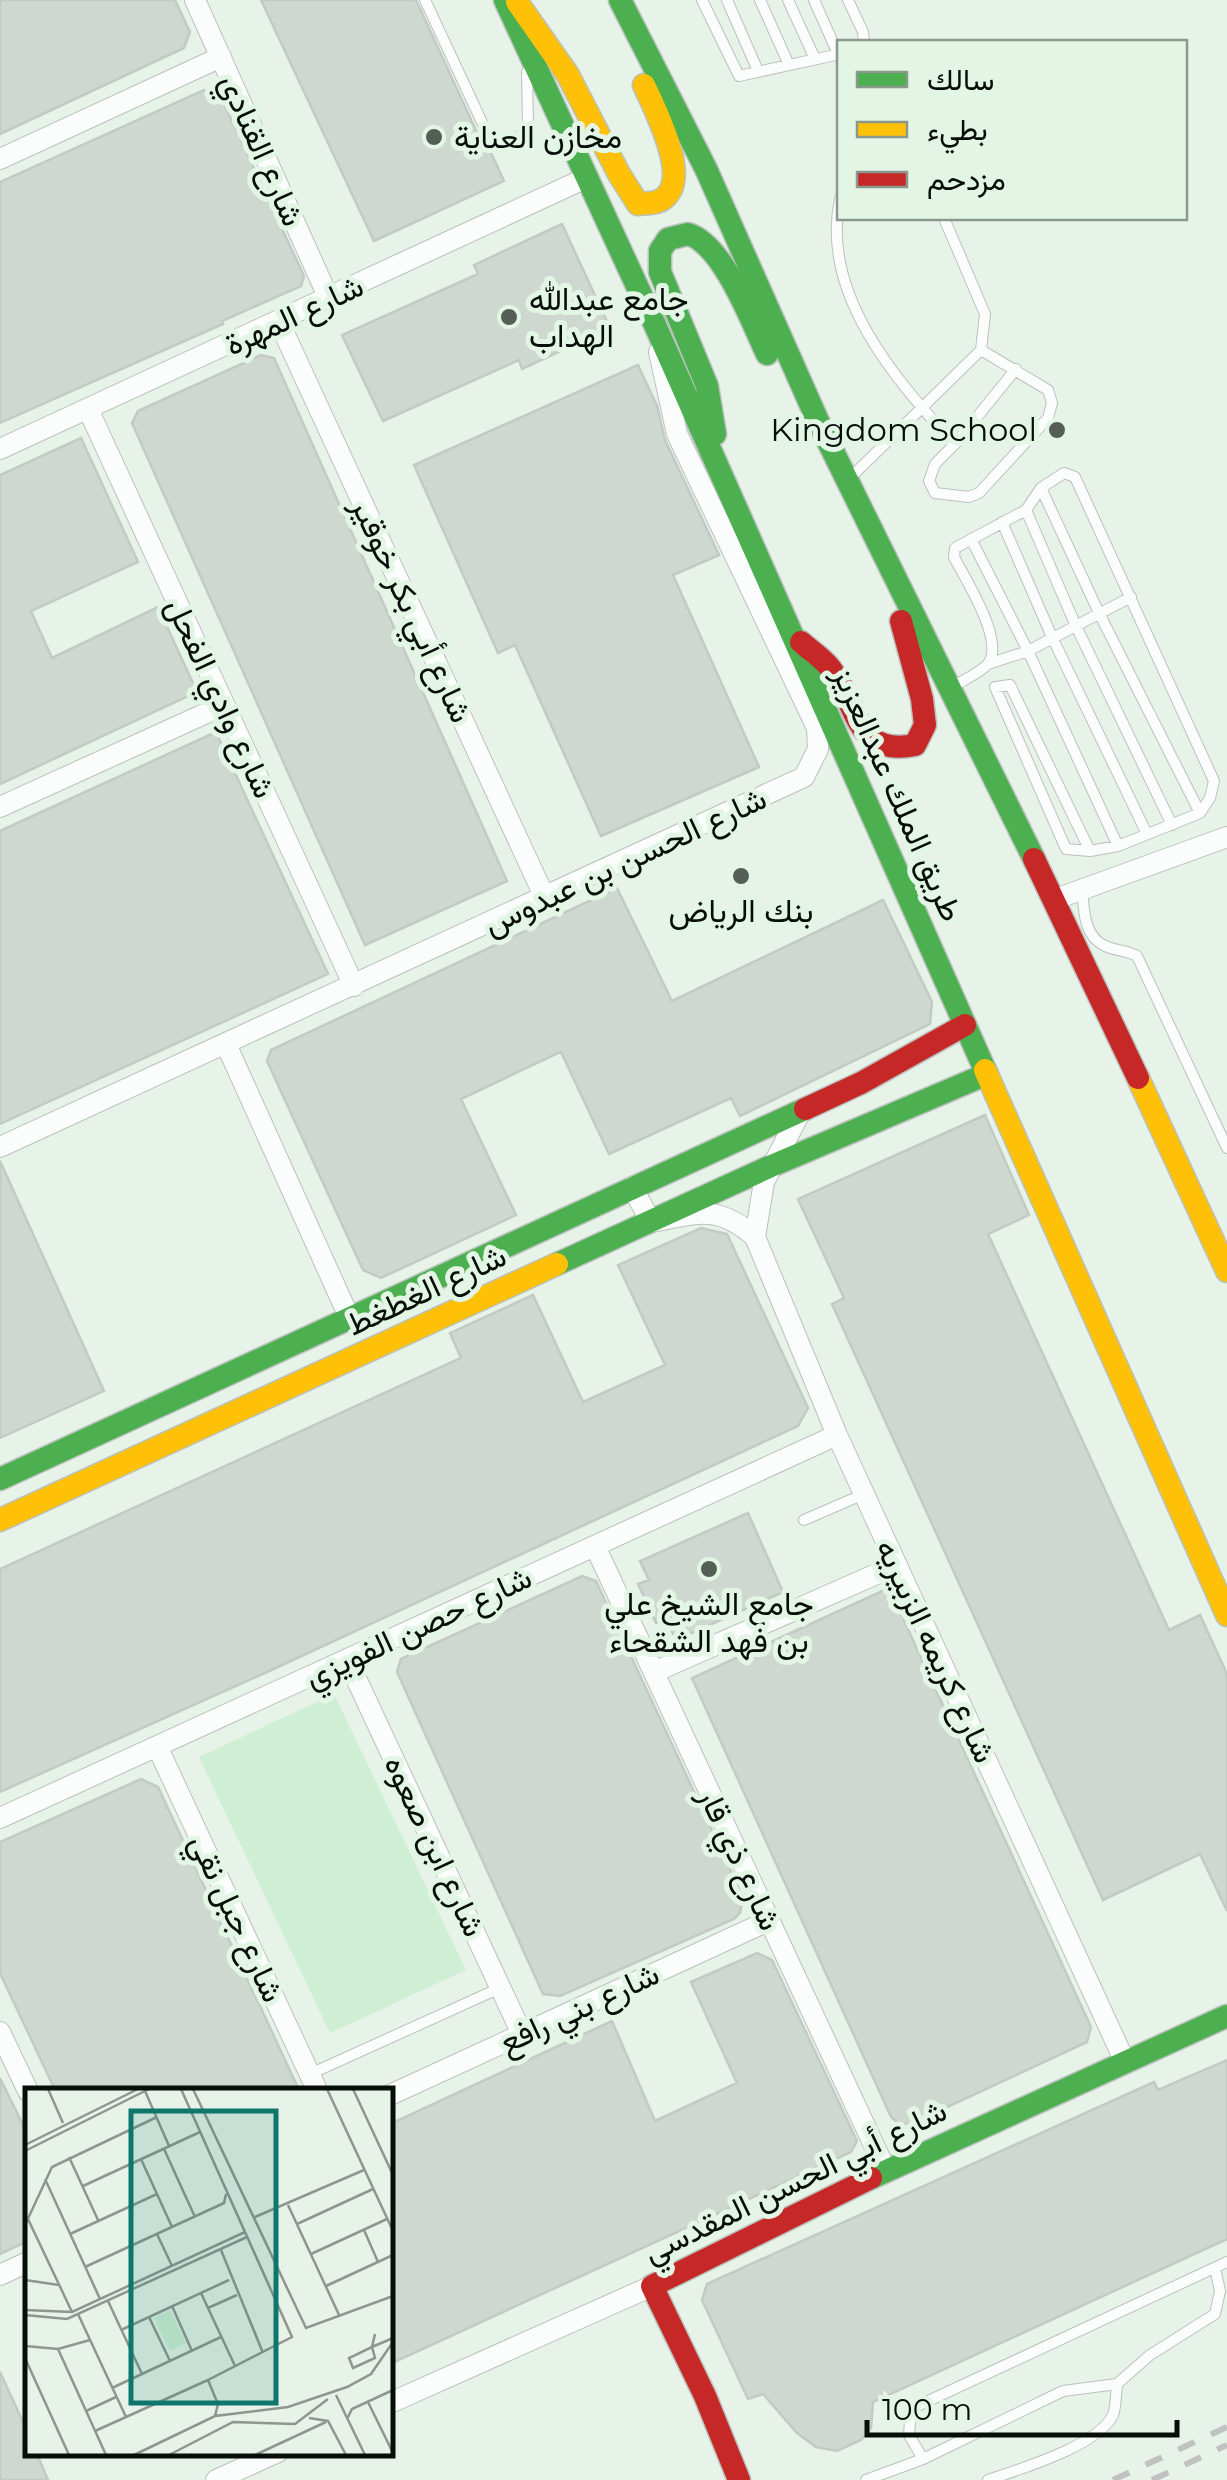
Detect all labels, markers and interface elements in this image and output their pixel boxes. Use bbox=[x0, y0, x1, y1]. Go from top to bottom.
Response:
legend bbox=[837, 40, 1187, 220]
text: سالك bbox=[927, 61, 994, 98]
street label: شارع القنادي bbox=[205, 68, 313, 235]
text: بطيء bbox=[927, 111, 988, 154]
place label: مخازن العناية bbox=[454, 117, 622, 157]
marker: مخازن العناية bbox=[423, 126, 445, 148]
text: مزدحم bbox=[927, 161, 1006, 199]
street label: شارع المهرة bbox=[218, 266, 371, 366]
place label: جامع عبدالله الهداب bbox=[529, 279, 689, 356]
marker: جامع عبدالله الهداب bbox=[498, 306, 520, 328]
place label: Kingdom School bbox=[770, 410, 1037, 449]
marker: Kingdom School bbox=[1046, 419, 1068, 441]
street label: شارع أبي بكر خوقير bbox=[337, 490, 482, 731]
street label: شارع وادي الفحل bbox=[152, 591, 285, 807]
street label: طريق الملك عبدالعزيز bbox=[824, 660, 972, 927]
street label: شارع الحسن بن عبدوس bbox=[477, 778, 774, 946]
marker: بنك الرياض bbox=[730, 865, 752, 887]
place label: بنك الرياض bbox=[669, 891, 813, 931]
street label: شارع الغطغط bbox=[340, 1236, 513, 1346]
street label: شارع كريمه الزبيريه bbox=[865, 1533, 1005, 1770]
street label: شارع حصن الفويزي bbox=[298, 1557, 540, 1703]
marker: جامع الشيخ علي بن فهد الشقحاء bbox=[698, 1558, 720, 1580]
place label: جامع الشيخ علي بن فهد الشقحاء bbox=[604, 1584, 814, 1661]
street label: شارع ابن صعوه bbox=[374, 1749, 494, 1944]
street label: شارع ذي قار bbox=[684, 1780, 790, 1939]
street label: شارع جبل نقي bbox=[175, 1828, 293, 2011]
street label: شارع بني رافع bbox=[493, 1953, 668, 2068]
inset map bbox=[25, 2088, 392, 2455]
street label: شارع أبي الحسن المقدسي bbox=[637, 2090, 956, 2277]
scale bar bbox=[867, 2375, 1177, 2437]
text: 100 m bbox=[882, 2391, 972, 2428]

